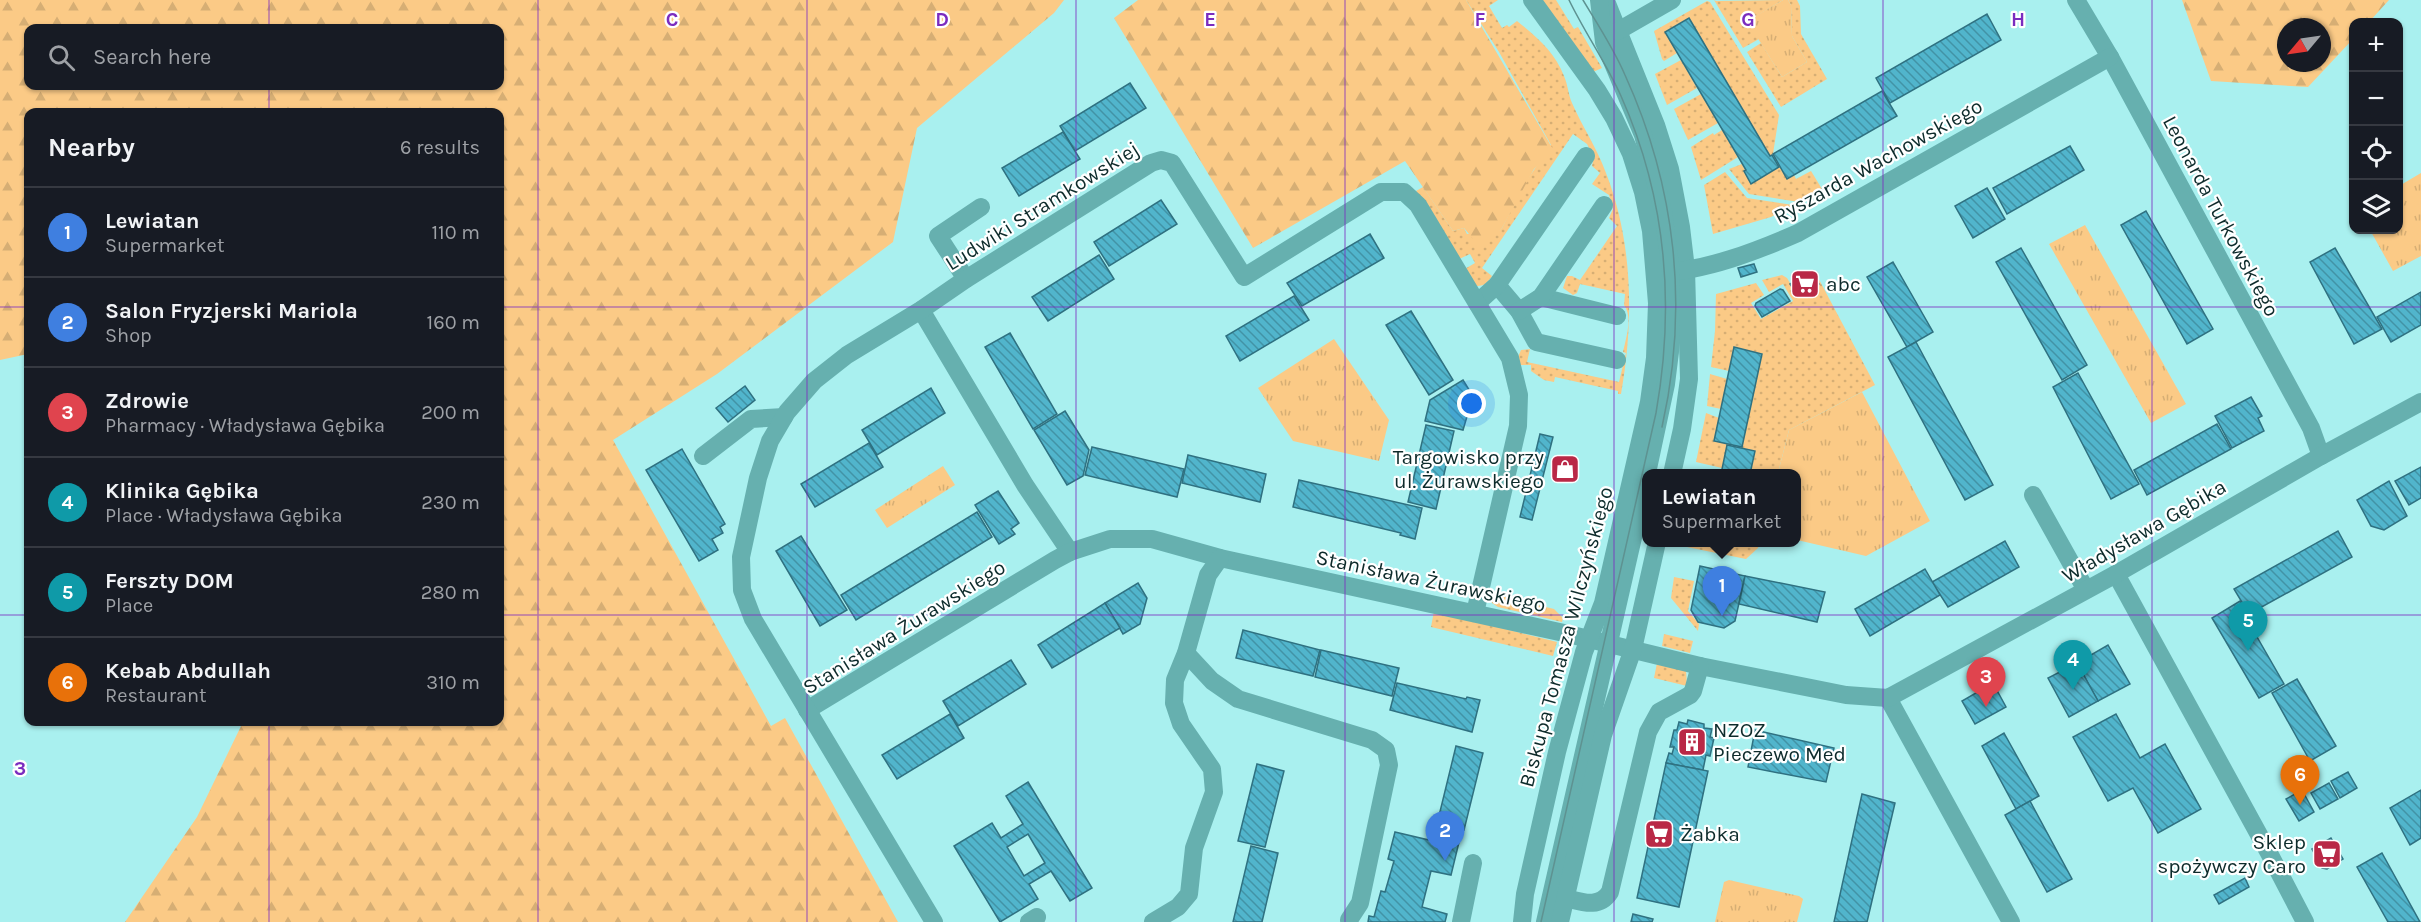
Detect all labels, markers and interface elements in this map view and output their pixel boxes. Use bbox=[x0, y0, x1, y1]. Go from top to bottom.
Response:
text: C bbox=[666, 8, 678, 31]
text: D bbox=[935, 8, 949, 31]
text: E bbox=[1204, 8, 1216, 31]
text: F bbox=[1475, 8, 1486, 31]
text: G bbox=[1741, 8, 1755, 31]
text: H bbox=[2011, 8, 2025, 31]
north arrow bbox=[2277, 18, 2331, 72]
map controls bbox=[2349, 18, 2403, 234]
button: + bbox=[2349, 18, 2403, 72]
search box bbox=[24, 24, 504, 90]
icon: search bbox=[45, 41, 78, 74]
text: Search here bbox=[93, 44, 211, 70]
button: − bbox=[2349, 72, 2403, 126]
street label: Ryszarda Wachowskiego bbox=[1769, 94, 1987, 228]
street label: Leonarda Turkowskiego bbox=[2158, 111, 2284, 321]
button: locate bbox=[2349, 126, 2403, 180]
text: Nearby bbox=[48, 132, 135, 163]
text: 6 results bbox=[400, 136, 480, 159]
street label: Ludwiki Stramkowskiej bbox=[941, 136, 1143, 276]
button: layers bbox=[2349, 180, 2403, 234]
text: Lewiatan bbox=[105, 208, 200, 234]
text: 1 bbox=[64, 221, 71, 244]
text: 110 m bbox=[431, 221, 480, 244]
text: Supermarket bbox=[105, 234, 224, 257]
supermarket icon: abc bbox=[1789, 268, 1821, 300]
place label: abc bbox=[1826, 272, 1861, 296]
text: Salon Fryzjerski Mariola bbox=[105, 298, 358, 324]
text: 2 bbox=[61, 311, 74, 334]
text: 160 m bbox=[427, 311, 480, 334]
text: Shop bbox=[105, 324, 152, 347]
text: Zdrowie bbox=[105, 388, 189, 414]
your location bbox=[1457, 389, 1486, 418]
text: 3 bbox=[61, 401, 74, 424]
text: 200 m bbox=[421, 401, 480, 424]
text: Pharmacy · Władysława Gębika bbox=[105, 414, 385, 437]
place label: Targowisko przy ul. Żurawskiego bbox=[1393, 445, 1544, 493]
shop icon: Targowisko przy ul. Żurawskiego bbox=[1549, 453, 1581, 485]
popup bbox=[1642, 469, 1801, 547]
street label: Władysława Gębika bbox=[2058, 474, 2230, 588]
text: Klinika Gębika bbox=[105, 478, 259, 504]
street label: Biskupa Tomasza Wilczyńskiego bbox=[1514, 484, 1618, 790]
text: Lewiatan bbox=[1662, 484, 1756, 510]
text: 4 bbox=[62, 491, 73, 514]
text: 230 m bbox=[421, 491, 480, 514]
text: Place · Władysława Gębika bbox=[105, 504, 343, 527]
text: Supermarket bbox=[1662, 510, 1781, 533]
street label: Stanisława Żurawskiego bbox=[1314, 545, 1548, 617]
street label: Stanisława Żurawskiego bbox=[798, 555, 1010, 699]
pin: 1 bbox=[1702, 566, 1742, 616]
text: Ferszty DOM bbox=[105, 568, 234, 594]
text: 5 bbox=[62, 581, 73, 604]
text: 280 m bbox=[421, 581, 480, 604]
text: Place bbox=[105, 594, 153, 617]
pin: 5 bbox=[2228, 602, 2268, 651]
pin: 4 bbox=[2054, 640, 2092, 690]
text: Kebab Abdullah bbox=[105, 658, 271, 684]
pin: 3 bbox=[1966, 658, 2006, 707]
text: 6 bbox=[61, 671, 74, 694]
text: 310 m bbox=[426, 671, 480, 694]
text: Restaurant bbox=[105, 684, 207, 707]
place label: NZOZ Pieczewo Med bbox=[1713, 718, 1846, 766]
building icon: NZOZ Pieczewo Med bbox=[1676, 726, 1708, 758]
pin: 6 bbox=[2280, 756, 2320, 805]
text: 3 bbox=[14, 757, 26, 780]
pin: 2 bbox=[1426, 812, 1464, 861]
supermarket icon: Żabka bbox=[1643, 818, 1675, 850]
place label: Żabka bbox=[1680, 822, 1740, 846]
place label: Sklep spożywczy Caro bbox=[2157, 830, 2306, 878]
supermarket icon: Sklep spożywczy Caro bbox=[2311, 838, 2343, 870]

